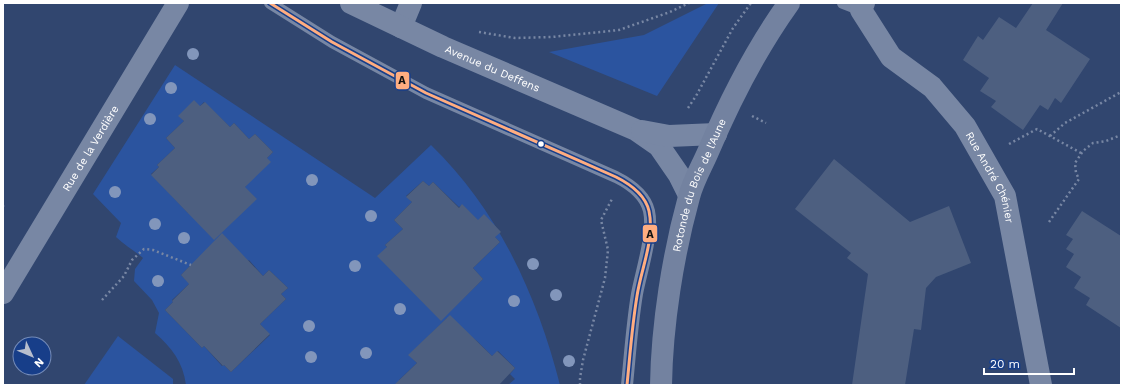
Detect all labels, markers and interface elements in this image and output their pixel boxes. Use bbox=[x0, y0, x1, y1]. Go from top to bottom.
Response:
street label: Avenue du Deffens bbox=[443, 42, 542, 95]
line badge: A bbox=[395, 71, 410, 90]
text: A bbox=[398, 74, 406, 87]
street label: Rue de la Verdière bbox=[59, 103, 121, 194]
street label: Rotonde du Bois de l'Aune bbox=[670, 116, 729, 253]
street label: Rue André Chénier bbox=[963, 129, 1017, 225]
unlabelled marker bbox=[536, 139, 546, 149]
line badge: A bbox=[642, 224, 658, 243]
text: A bbox=[646, 228, 654, 241]
north arrow bbox=[12, 336, 52, 376]
scale bar bbox=[984, 350, 1074, 376]
text: N bbox=[31, 355, 46, 370]
text: 20 m bbox=[990, 357, 1020, 371]

